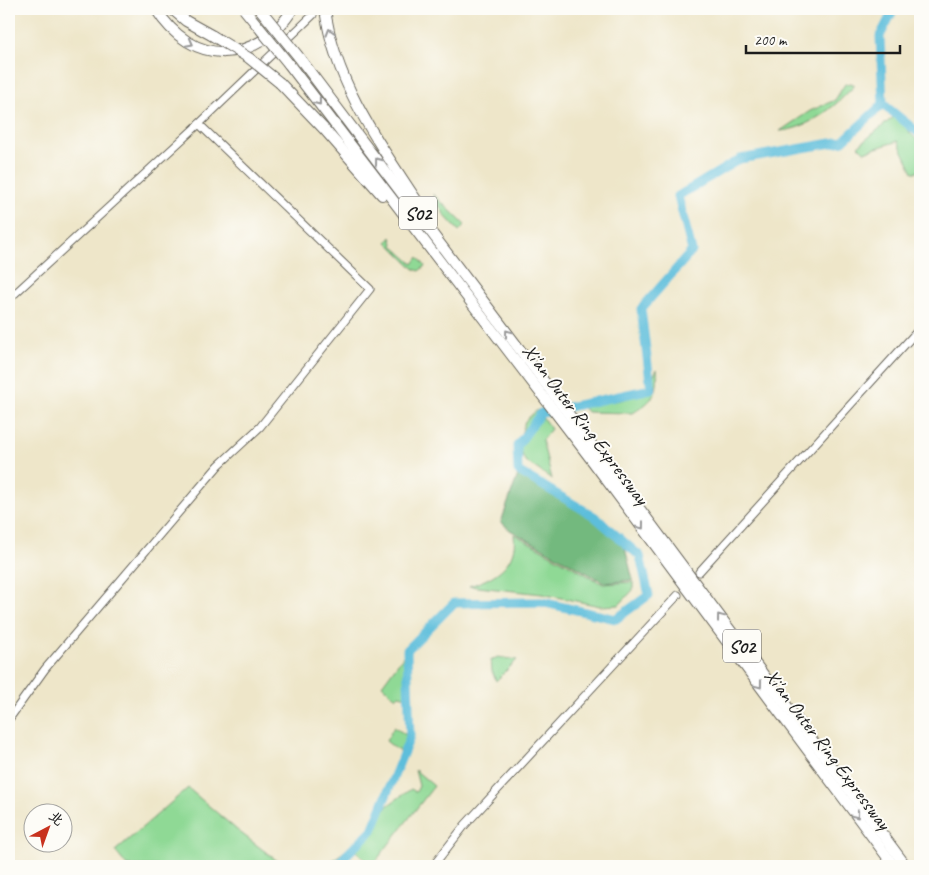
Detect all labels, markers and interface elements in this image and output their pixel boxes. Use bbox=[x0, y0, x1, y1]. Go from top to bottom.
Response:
scale bar bbox=[746, 22, 900, 54]
one-way arrow bbox=[325, 29, 335, 37]
text: 200 m bbox=[754, 31, 788, 50]
one-way arrow bbox=[185, 37, 194, 47]
one-way arrow bbox=[312, 96, 320, 105]
one-way arrow bbox=[376, 158, 384, 167]
road number: S02 bbox=[399, 197, 437, 230]
one-way arrow bbox=[505, 329, 514, 339]
street label: Xi'an Outer Ring Expressway bbox=[517, 339, 655, 511]
one-way arrow bbox=[635, 520, 644, 530]
one-way arrow bbox=[717, 613, 726, 623]
road number: S02 bbox=[723, 630, 761, 662]
street label: Xi'an Outer Ring Expressway bbox=[759, 664, 897, 836]
one-way arrow bbox=[753, 679, 762, 689]
north arrow bbox=[22, 802, 72, 852]
text: 北 bbox=[45, 808, 67, 830]
one-way arrow bbox=[850, 809, 858, 818]

